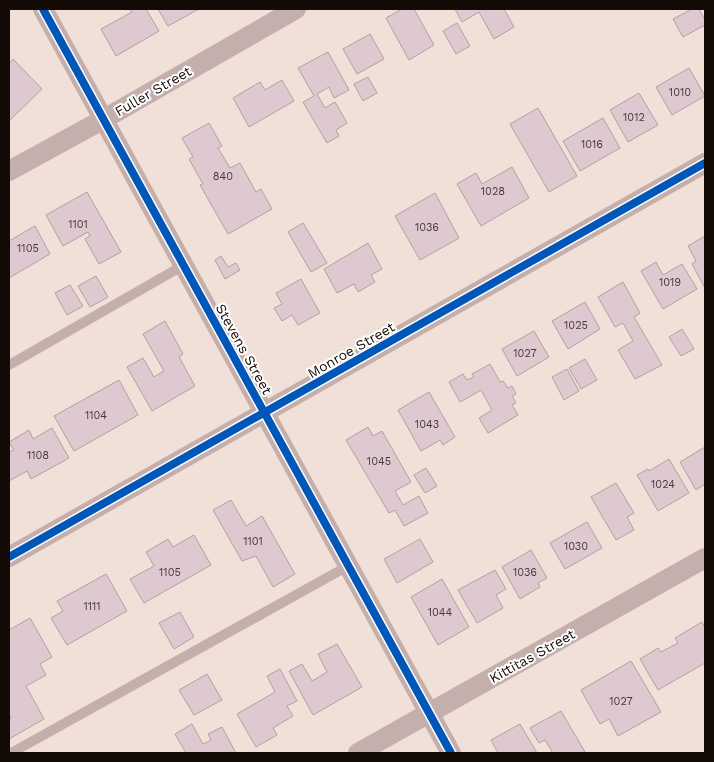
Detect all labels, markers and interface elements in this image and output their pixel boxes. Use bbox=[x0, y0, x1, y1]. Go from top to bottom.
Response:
street label: Fuller Street bbox=[112, 63, 194, 119]
house number: 1010 bbox=[669, 86, 691, 99]
house number: 1012 bbox=[623, 111, 645, 124]
house number: 1016 bbox=[581, 138, 603, 151]
house number: 840 bbox=[213, 170, 233, 183]
house number: 1028 bbox=[481, 185, 505, 198]
house number: 1101 bbox=[68, 218, 88, 231]
house number: 1036 bbox=[415, 221, 439, 234]
house number: 1105 bbox=[17, 242, 39, 255]
house number: 1019 bbox=[659, 276, 681, 289]
street label: Stevens Street bbox=[213, 301, 276, 397]
street label: Monroe Street bbox=[305, 319, 397, 381]
house number: 1025 bbox=[564, 319, 588, 332]
house number: 1027 bbox=[513, 347, 537, 360]
house number: 1104 bbox=[85, 409, 107, 422]
house number: 1043 bbox=[415, 418, 439, 431]
house number: 1108 bbox=[27, 449, 49, 462]
house number: 1045 bbox=[367, 455, 391, 468]
house number: 1024 bbox=[651, 478, 675, 491]
house number: 1101 bbox=[243, 535, 263, 548]
house number: 1030 bbox=[564, 540, 588, 553]
house number: 1105 bbox=[159, 566, 181, 579]
house number: 1036 bbox=[513, 566, 537, 579]
house number: 1111 bbox=[83, 600, 101, 613]
house number: 1044 bbox=[428, 606, 453, 619]
street label: Kittitas Street bbox=[486, 626, 578, 686]
house number: 1027 bbox=[609, 695, 633, 708]

